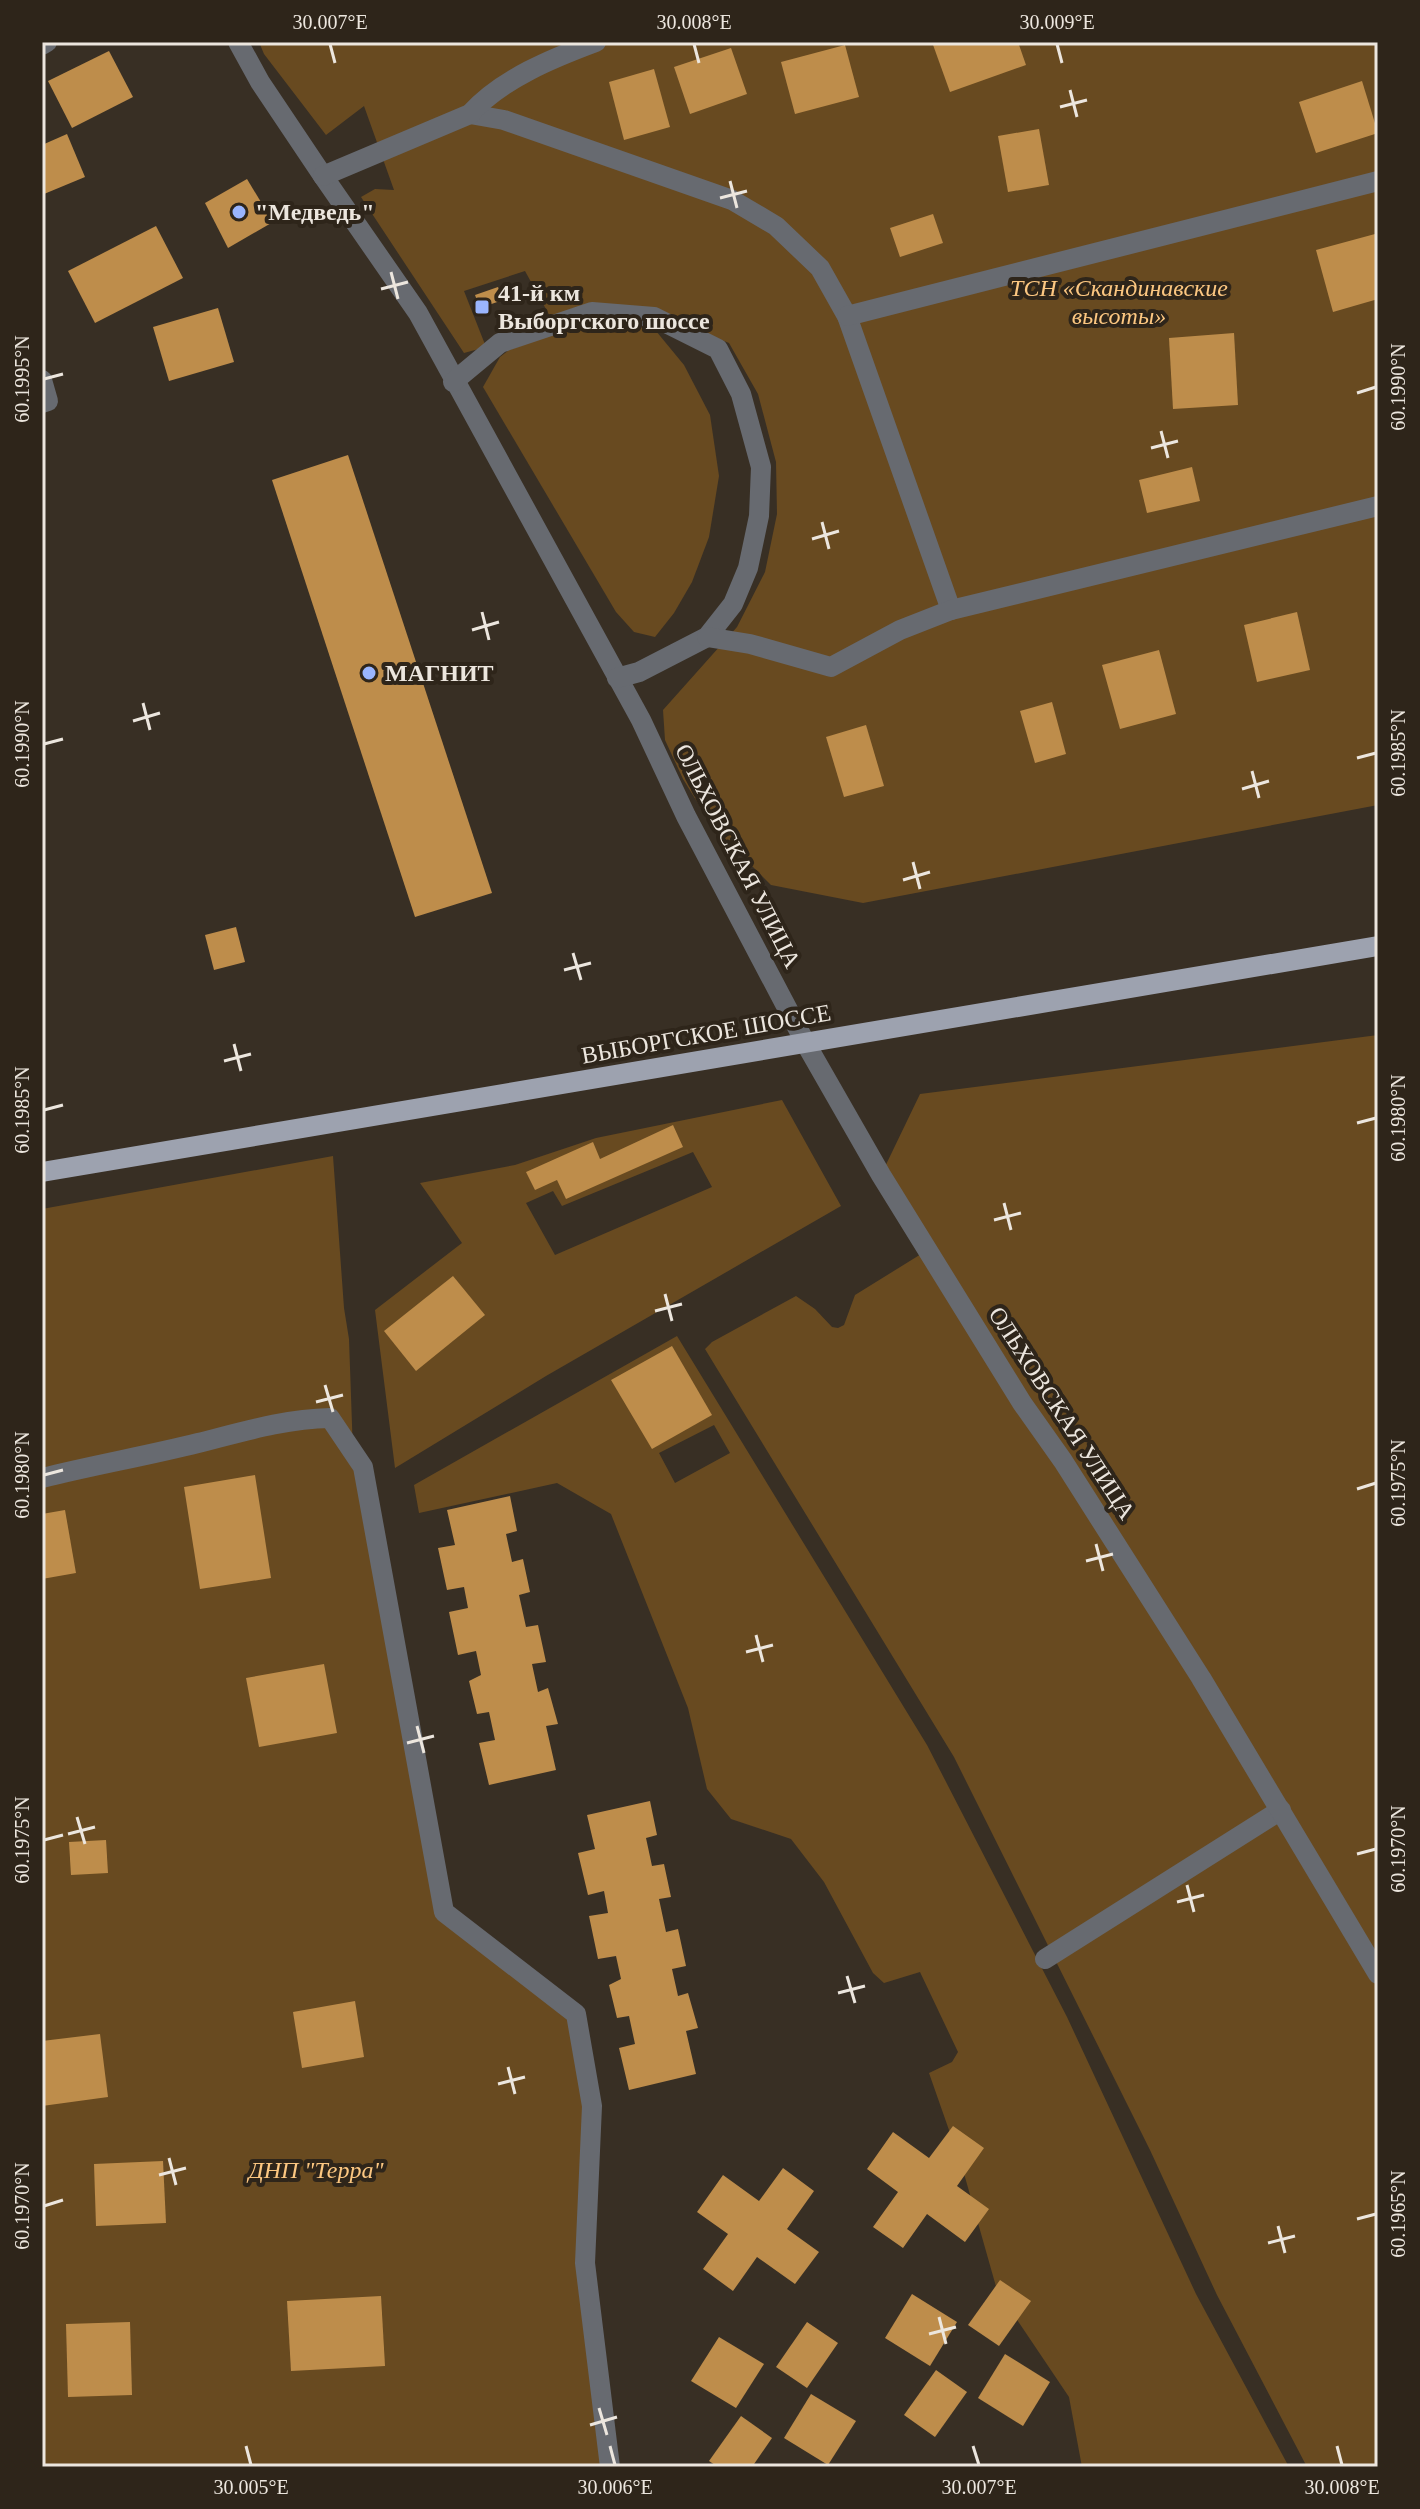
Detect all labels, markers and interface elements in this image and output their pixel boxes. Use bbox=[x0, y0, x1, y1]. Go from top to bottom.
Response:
text: 30.007°E bbox=[292, 11, 368, 33]
text: 30.008°E bbox=[656, 11, 732, 33]
text: 30.009°E bbox=[1019, 11, 1095, 33]
place label: "Медведь" bbox=[255, 199, 375, 225]
marker: "Медведь" bbox=[230, 203, 248, 221]
park label: ТСН «Скандинавские высоты» bbox=[1010, 275, 1228, 329]
place label: 41-й км Выборгского шоссе bbox=[498, 280, 710, 334]
marker: 41-й км Выборгского шоссе bbox=[473, 298, 491, 316]
text: 60.1995°N bbox=[11, 335, 33, 423]
text: 60.1990°N bbox=[1387, 343, 1409, 431]
place label: МАГНИТ bbox=[385, 660, 494, 686]
marker: МАГНИТ bbox=[360, 664, 378, 682]
text: 60.1990°N bbox=[11, 700, 33, 788]
text: 60.1985°N bbox=[1387, 709, 1409, 797]
street label: ОЛЬХОВСКАЯ УЛИЦА bbox=[670, 740, 806, 973]
street label: ВЫБОРГСКОЕ ШОССЕ bbox=[579, 999, 833, 1069]
text: 60.1985°N bbox=[11, 1066, 33, 1154]
text: 60.1980°N bbox=[1387, 1074, 1409, 1162]
street label: ОЛЬХОВСКАЯ УЛИЦА bbox=[984, 1302, 1141, 1525]
text: 60.1980°N bbox=[11, 1431, 33, 1519]
text: 60.1975°N bbox=[1387, 1439, 1409, 1527]
text: 60.1975°N bbox=[11, 1796, 33, 1884]
text: 60.1970°N bbox=[1387, 1805, 1409, 1893]
park label: ДНП "Терра" bbox=[246, 2157, 385, 2183]
text: 60.1970°N bbox=[11, 2162, 33, 2250]
text: 60.1965°N bbox=[1387, 2170, 1409, 2258]
text: 30.005°E bbox=[213, 2476, 289, 2498]
text: 30.006°E bbox=[577, 2476, 653, 2498]
text: 30.007°E bbox=[941, 2476, 1017, 2498]
text: 30.008°E bbox=[1304, 2476, 1380, 2498]

